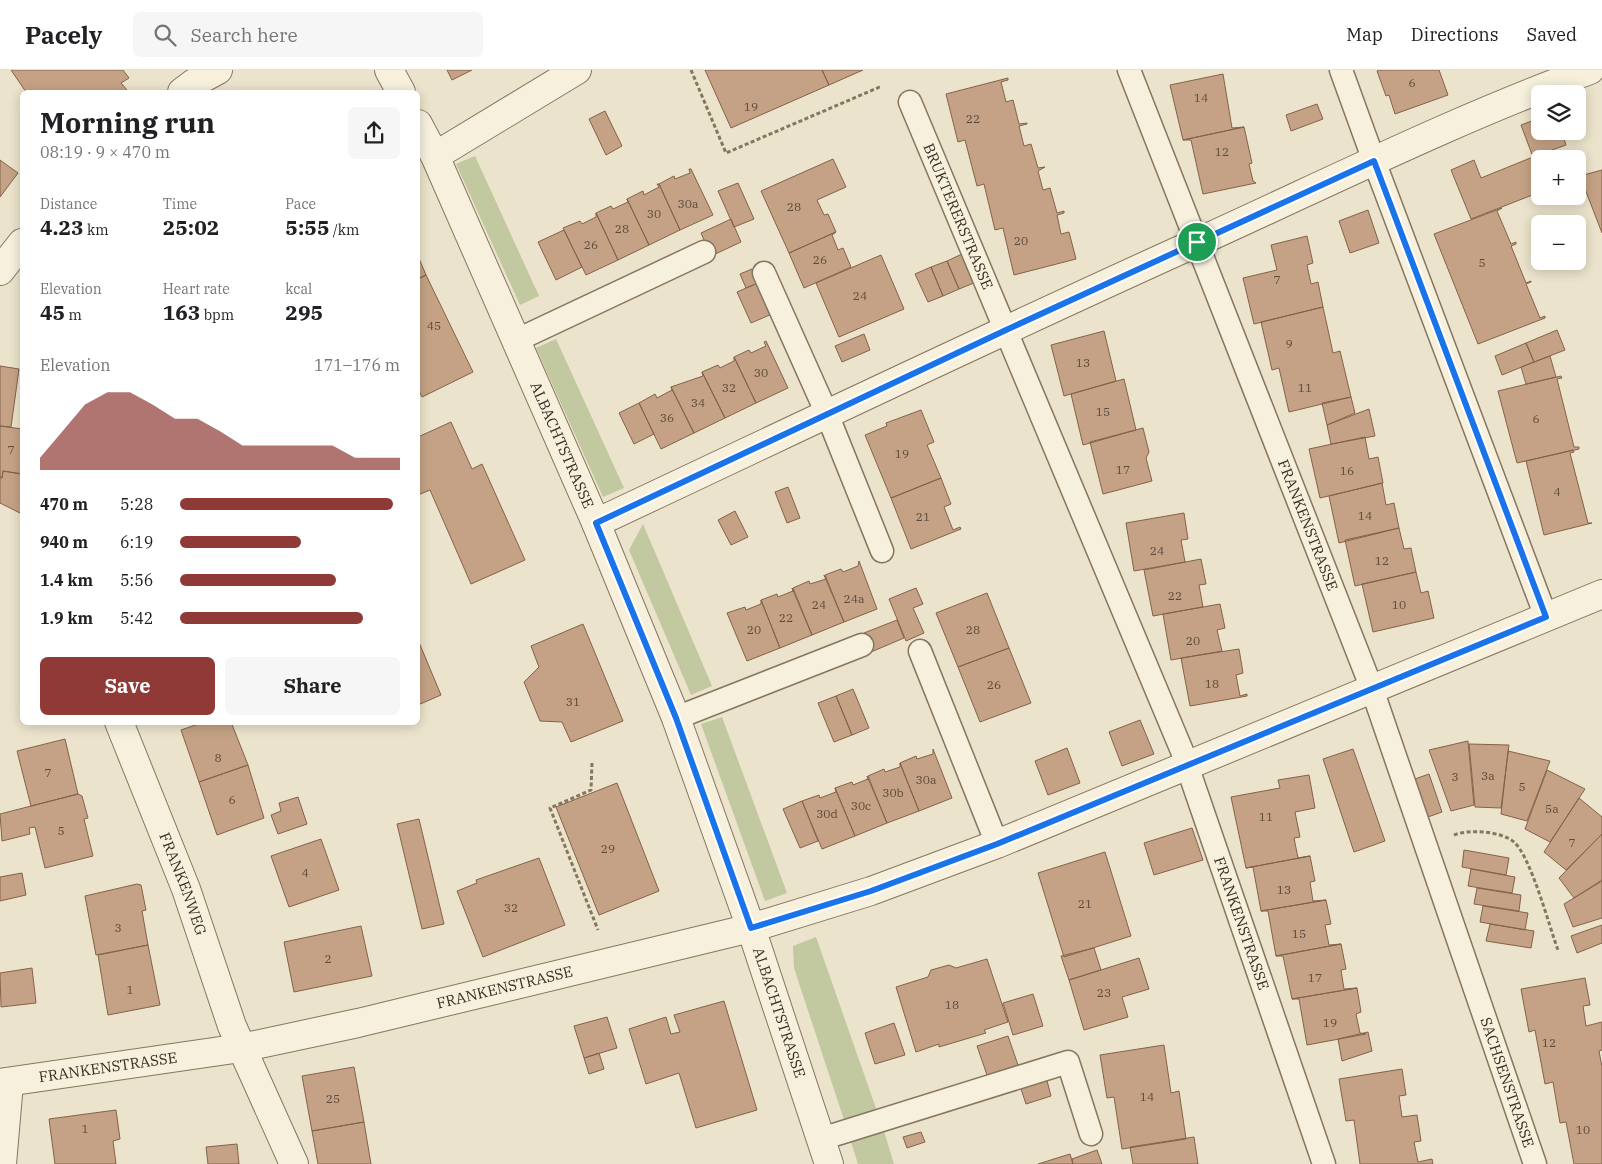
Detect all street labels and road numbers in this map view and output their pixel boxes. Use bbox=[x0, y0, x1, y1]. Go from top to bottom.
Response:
street label: BRUKTERERSTRASSE bbox=[919, 140, 997, 292]
street label: ALBACHTSTRASSE bbox=[526, 379, 598, 511]
street label: FRANKENSTRASSE bbox=[1274, 457, 1343, 593]
street label: FRANKENWEG bbox=[155, 829, 211, 938]
street label: FRANKENSTRASSE bbox=[1210, 854, 1273, 992]
street label: ALBACHTSTRASSE bbox=[749, 945, 810, 1080]
street label: FRANKENSTRASSE bbox=[434, 961, 575, 1013]
street label: SACHSENSTRASSE bbox=[1476, 1015, 1539, 1150]
street label: FRANKENSTRASSE bbox=[37, 1047, 178, 1086]

